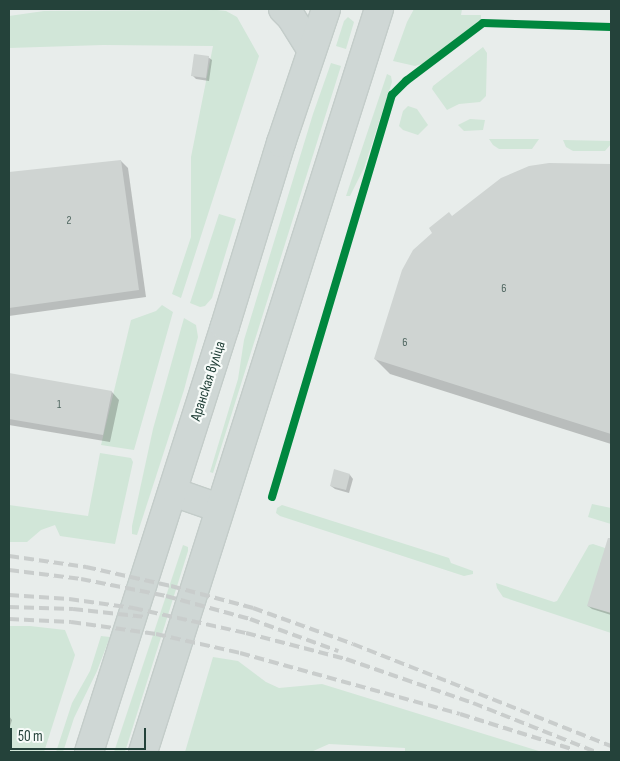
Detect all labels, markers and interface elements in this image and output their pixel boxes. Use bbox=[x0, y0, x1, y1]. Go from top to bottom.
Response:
house number: 2 bbox=[67, 214, 71, 228]
house number: 6 bbox=[501, 282, 507, 296]
house number: 6 bbox=[402, 336, 408, 350]
street label: Аранская вуліца bbox=[187, 339, 229, 423]
house number: 1 bbox=[57, 398, 61, 412]
scale bar bbox=[12, 718, 149, 750]
text: 50 m bbox=[18, 727, 43, 746]

